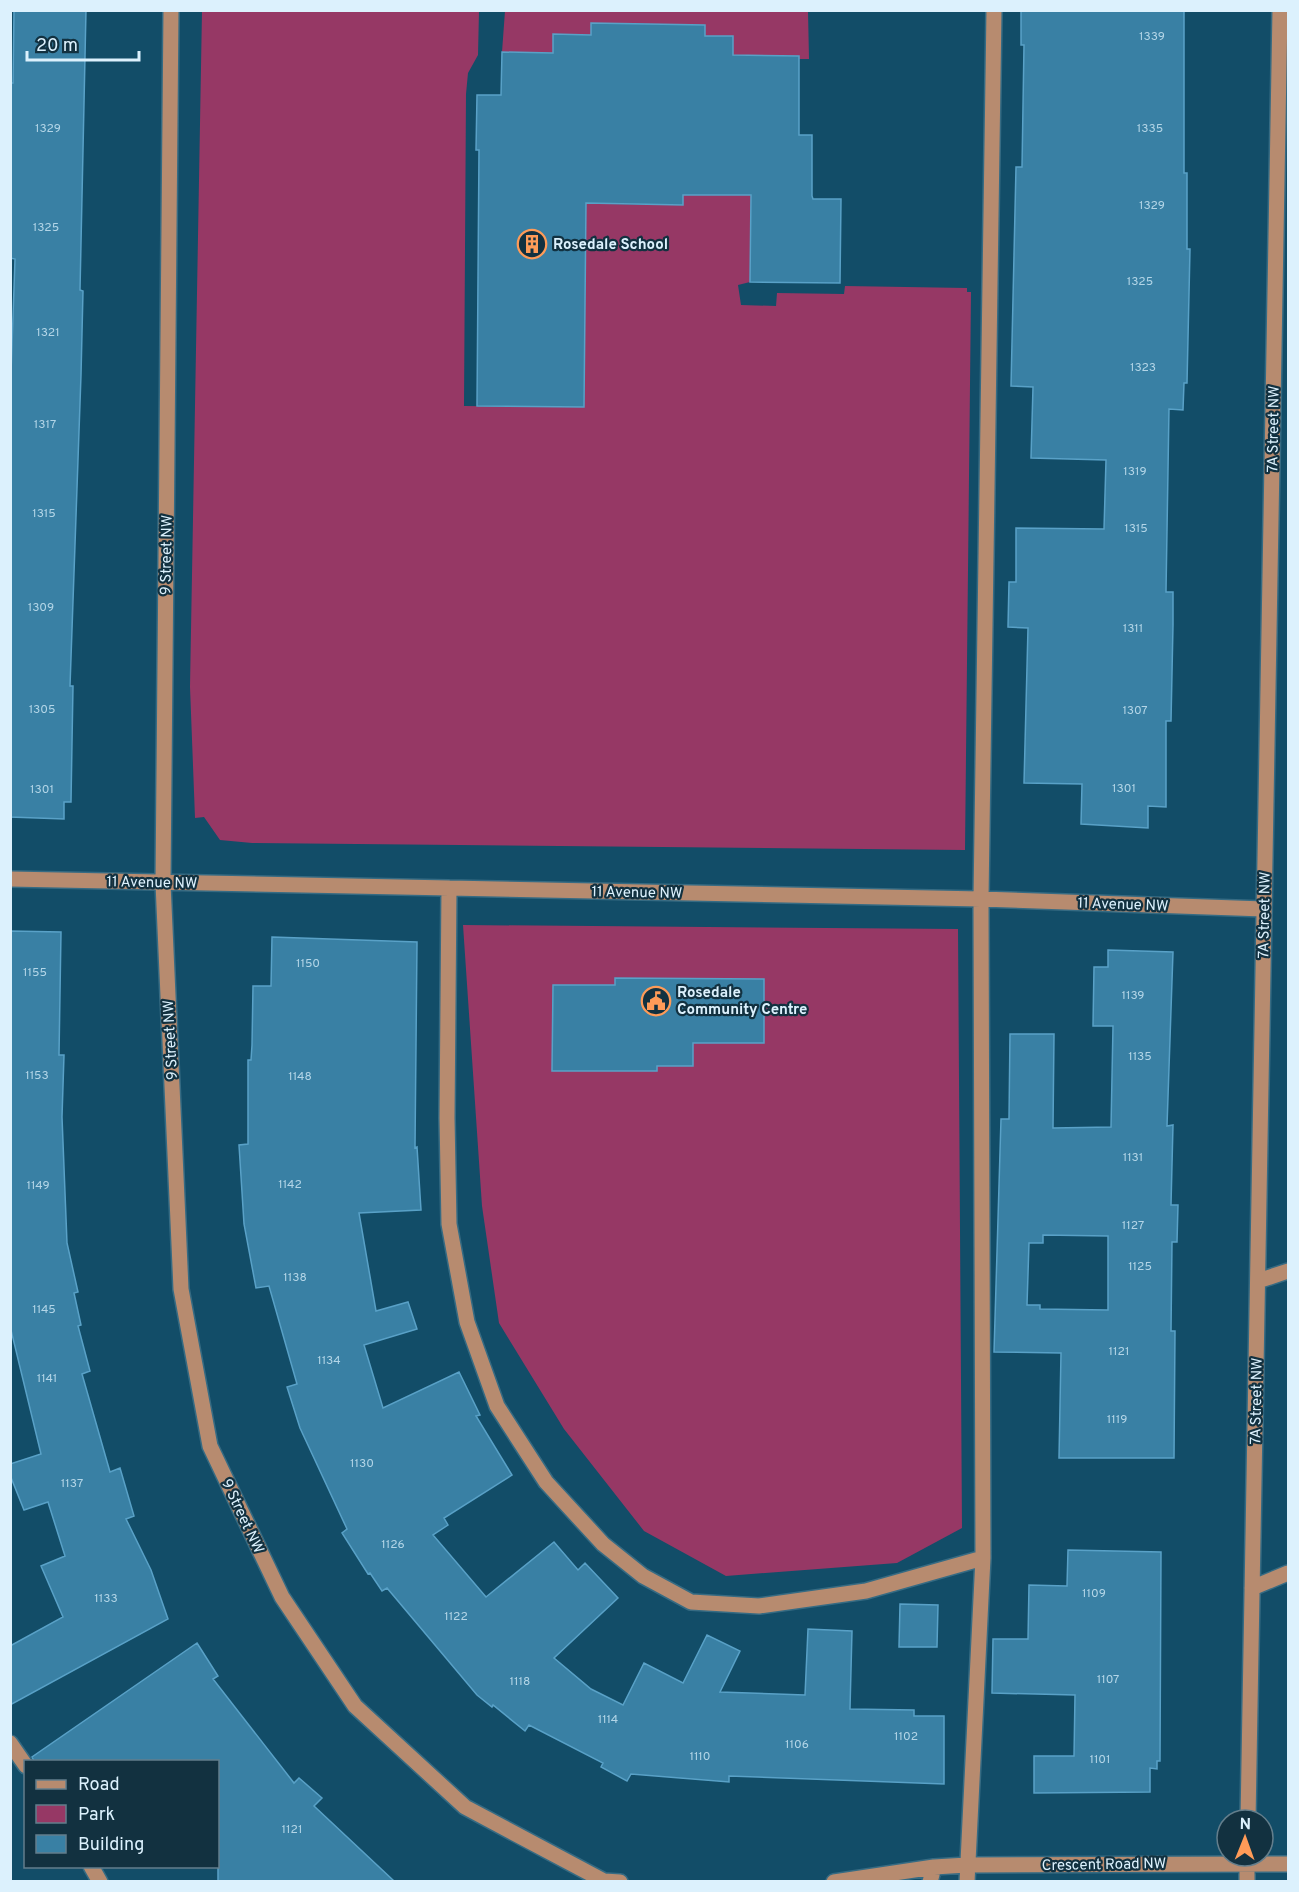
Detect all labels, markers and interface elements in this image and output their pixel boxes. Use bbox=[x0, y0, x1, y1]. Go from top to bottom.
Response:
scale bar bbox=[27, 24, 140, 62]
house number: 1339 bbox=[1139, 29, 1165, 45]
text: 20 m bbox=[36, 35, 78, 58]
house number: 1329 bbox=[35, 121, 61, 137]
house number: 1335 bbox=[1137, 121, 1163, 137]
house number: 1329 bbox=[1139, 198, 1165, 214]
house number: 1325 bbox=[33, 220, 59, 236]
building icon: Rosedale School bbox=[516, 228, 548, 260]
place label: Rosedale School bbox=[553, 236, 668, 255]
house number: 1325 bbox=[1127, 274, 1153, 290]
house number: 1321 bbox=[36, 325, 60, 341]
house number: 1323 bbox=[1130, 360, 1156, 376]
street label: 7A Street NW bbox=[1264, 385, 1285, 473]
house number: 1317 bbox=[34, 417, 56, 433]
house number: 1319 bbox=[1123, 464, 1147, 480]
house number: 1315 bbox=[32, 506, 56, 522]
street label: 9 Street NW bbox=[157, 515, 178, 595]
house number: 1315 bbox=[1124, 521, 1148, 537]
house number: 1309 bbox=[28, 600, 54, 616]
house number: 1311 bbox=[1123, 621, 1143, 637]
house number: 1305 bbox=[29, 702, 55, 718]
house number: 1307 bbox=[1122, 703, 1148, 719]
house number: 1301 bbox=[1112, 781, 1136, 797]
house number: 1301 bbox=[30, 782, 54, 798]
street label: 7A Street NW bbox=[1255, 871, 1276, 959]
street label: 11 Avenue NW bbox=[106, 873, 198, 894]
street label: 11 Avenue NW bbox=[591, 883, 683, 904]
street label: 11 Avenue NW bbox=[1077, 894, 1169, 917]
house number: 1150 bbox=[296, 956, 320, 972]
house number: 1155 bbox=[23, 965, 47, 981]
place label: Rosedale Community Centre bbox=[677, 984, 807, 1020]
public building icon: Rosedale Community Centre bbox=[640, 985, 672, 1017]
house number: 1139 bbox=[1121, 988, 1145, 1004]
street label: 9 Street NW bbox=[160, 999, 183, 1081]
house number: 1135 bbox=[1128, 1049, 1152, 1065]
house number: 1153 bbox=[25, 1068, 49, 1084]
house number: 1148 bbox=[288, 1069, 312, 1085]
house number: 1131 bbox=[1123, 1150, 1143, 1166]
house number: 1142 bbox=[278, 1177, 302, 1193]
house number: 1149 bbox=[26, 1178, 50, 1194]
house number: 1127 bbox=[1122, 1218, 1144, 1234]
house number: 1125 bbox=[1128, 1259, 1152, 1275]
house number: 1138 bbox=[283, 1270, 307, 1286]
house number: 1145 bbox=[32, 1302, 56, 1318]
house number: 1121 bbox=[1109, 1344, 1129, 1360]
house number: 1134 bbox=[317, 1353, 341, 1369]
street label: 7A Street NW bbox=[1247, 1357, 1268, 1445]
house number: 1141 bbox=[37, 1371, 57, 1387]
house number: 1119 bbox=[1107, 1412, 1127, 1428]
house number: 1130 bbox=[350, 1456, 374, 1472]
house number: 1137 bbox=[61, 1476, 83, 1492]
street label: 9 Street NW bbox=[216, 1476, 267, 1557]
house number: 1126 bbox=[381, 1537, 405, 1553]
house number: 1109 bbox=[1082, 1586, 1106, 1602]
house number: 1133 bbox=[94, 1591, 118, 1607]
house number: 1122 bbox=[444, 1609, 468, 1625]
house number: 1107 bbox=[1097, 1672, 1119, 1688]
house number: 1118 bbox=[510, 1674, 530, 1690]
house number: 1114 bbox=[598, 1712, 618, 1728]
house number: 1102 bbox=[894, 1729, 918, 1745]
house number: 1106 bbox=[785, 1737, 809, 1753]
house number: 1110 bbox=[689, 1749, 711, 1765]
house number: 1101 bbox=[1089, 1752, 1111, 1768]
legend bbox=[24, 1760, 219, 1868]
text: Road bbox=[78, 1774, 120, 1797]
text: Park bbox=[78, 1804, 115, 1827]
north arrow bbox=[1215, 1808, 1275, 1868]
text: N bbox=[1239, 1815, 1251, 1835]
house number: 1121 bbox=[282, 1822, 302, 1838]
text: Building bbox=[78, 1834, 144, 1857]
street label: Crescent Road NW bbox=[1042, 1855, 1166, 1876]

